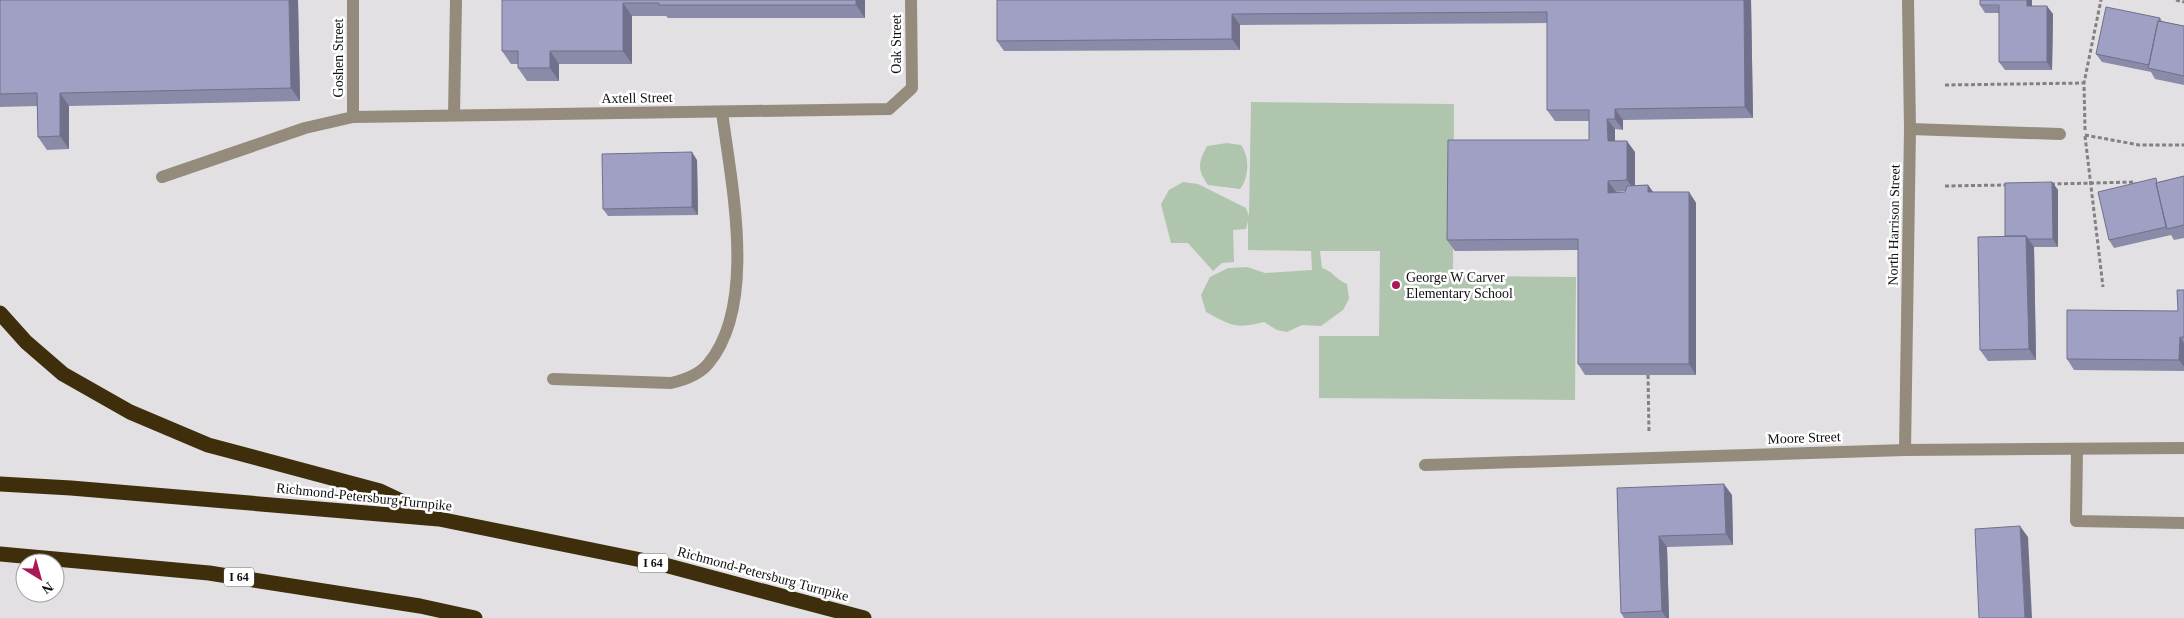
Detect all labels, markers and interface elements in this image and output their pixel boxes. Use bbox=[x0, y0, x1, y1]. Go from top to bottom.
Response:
street label: Oak Street bbox=[889, 14, 904, 74]
street label: Goshen Street bbox=[331, 18, 346, 97]
street label: Axtell Street bbox=[601, 90, 673, 106]
street label: North Harrison Street bbox=[1885, 164, 1903, 286]
place label: George W Carver Elementary School bbox=[1406, 270, 1513, 301]
marker: George W Carver Elementary School bbox=[1390, 279, 1402, 291]
street label: Moore Street bbox=[1767, 429, 1841, 447]
street label: Richmond-Petersburg Turnpike bbox=[275, 480, 453, 514]
street label: Richmond-Petersburg Turnpike bbox=[676, 544, 850, 604]
north arrow bbox=[15, 553, 65, 603]
road number: I 64 bbox=[638, 554, 668, 572]
road number: I 64 bbox=[224, 568, 254, 586]
text: N bbox=[39, 579, 56, 597]

